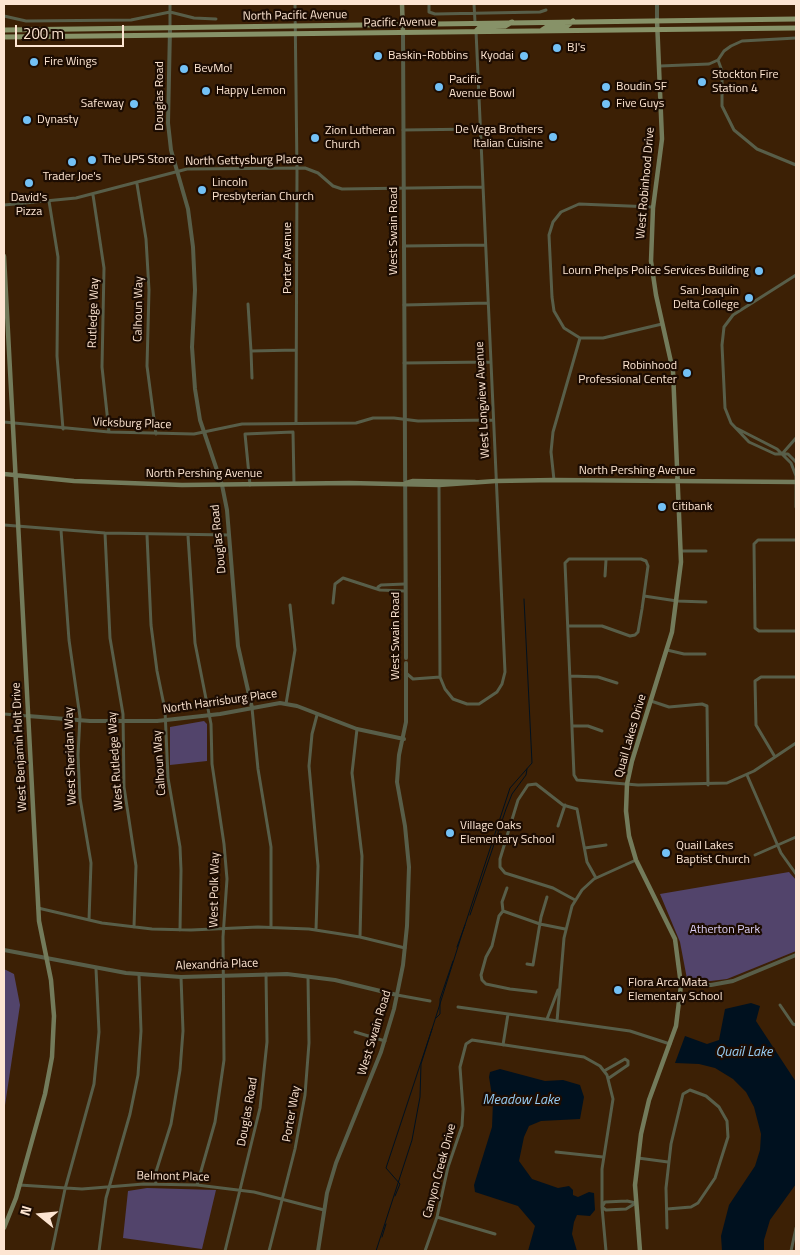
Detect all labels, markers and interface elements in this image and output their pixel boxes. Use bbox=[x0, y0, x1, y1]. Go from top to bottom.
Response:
street label: North Pacific Avenue bbox=[242, 8, 348, 24]
scale bar bbox=[18, 15, 126, 47]
street label: Pacific Avenue bbox=[363, 15, 437, 31]
text: 200 m bbox=[23, 22, 64, 45]
place label: BJ's bbox=[567, 41, 586, 55]
marker: BJ's bbox=[551, 42, 563, 54]
place label: Baskin-Robbins bbox=[388, 49, 468, 63]
place label: Kyodai bbox=[480, 49, 514, 63]
marker: Baskin-Robbins bbox=[372, 50, 384, 62]
marker: Kyodai bbox=[518, 50, 530, 62]
place label: Fire Wings bbox=[44, 55, 97, 69]
marker: Fire Wings bbox=[28, 56, 40, 68]
street label: Douglas Road bbox=[153, 61, 167, 131]
place label: BevMo! bbox=[194, 62, 232, 76]
marker: BevMo! bbox=[178, 63, 190, 75]
place label: Stockton Fire Station 4 bbox=[712, 68, 779, 96]
place label: Pacific Avenue Bowl bbox=[449, 73, 515, 101]
marker: Stockton Fire Station 4 bbox=[696, 76, 708, 88]
place label: Boudin SF bbox=[616, 80, 667, 94]
marker: Pacific Avenue Bowl bbox=[433, 81, 445, 93]
marker: Boudin SF bbox=[600, 81, 612, 93]
place label: Happy Lemon bbox=[216, 84, 286, 98]
marker: Happy Lemon bbox=[200, 85, 212, 97]
place label: Safeway bbox=[81, 97, 124, 111]
place label: Five Guys bbox=[616, 97, 664, 111]
marker: Safeway bbox=[128, 98, 140, 110]
marker: Five Guys bbox=[600, 98, 612, 110]
place label: Dynasty bbox=[37, 113, 79, 127]
marker: Dynasty bbox=[21, 114, 33, 126]
place label: De Vega Brothers Italian Cuisine bbox=[455, 123, 543, 151]
place label: Zion Lutheran Church bbox=[325, 124, 395, 152]
street label: West Robinhood Drive bbox=[634, 126, 658, 240]
marker: De Vega Brothers Italian Cuisine bbox=[547, 131, 559, 143]
marker: Zion Lutheran Church bbox=[309, 132, 321, 144]
place label: The UPS Store bbox=[102, 153, 174, 167]
street label: North Gettysburg Place bbox=[185, 153, 303, 169]
marker: The UPS Store bbox=[86, 154, 98, 166]
marker: Trader Joe's bbox=[66, 156, 78, 168]
place label: Trader Joe's bbox=[43, 170, 101, 184]
place label: Lincoln Presbyterian Church bbox=[212, 176, 314, 204]
marker: David's Pizza bbox=[23, 177, 35, 189]
marker: Lincoln Presbyterian Church bbox=[196, 184, 208, 196]
street label: West Swain Road bbox=[387, 187, 401, 275]
place label: David's Pizza bbox=[11, 191, 47, 219]
street label: Porter Avenue bbox=[281, 222, 295, 294]
place label: Lourn Phelps Police Services Building bbox=[562, 264, 749, 278]
marker: Lourn Phelps Police Services Building bbox=[753, 265, 765, 277]
street label: Calhoun Way bbox=[131, 276, 147, 342]
street label: Rutledge Way bbox=[86, 278, 102, 348]
place label: San Joaquin Delta College bbox=[673, 284, 739, 312]
marker: San Joaquin Delta College bbox=[743, 292, 755, 304]
street label: West Longview Avenue bbox=[473, 341, 493, 459]
place label: Robinhood Professional Center bbox=[578, 359, 677, 387]
marker: Robinhood Professional Center bbox=[681, 367, 693, 379]
street label: Vicksburg Place bbox=[92, 415, 172, 433]
street label: North Pershing Avenue bbox=[579, 464, 695, 478]
street label: North Pershing Avenue bbox=[146, 467, 262, 481]
place label: Citibank bbox=[672, 500, 713, 514]
marker: Citibank bbox=[656, 501, 668, 513]
street label: Douglas Road bbox=[208, 504, 230, 574]
street label: West Swain Road bbox=[389, 592, 403, 680]
street label: West Benjamin Holt Drive bbox=[9, 682, 31, 812]
street label: North Harrisburg Place bbox=[162, 687, 278, 717]
street label: Quail Lakes Drive bbox=[612, 693, 650, 779]
street label: West Sheridan Way bbox=[62, 707, 80, 805]
street label: West Rutledge Way bbox=[105, 711, 127, 811]
street label: Calhoun Way bbox=[151, 730, 169, 796]
place label: Village Oaks Elementary School bbox=[460, 819, 554, 847]
marker: Village Oaks Elementary School bbox=[444, 827, 456, 839]
place label: Quail Lakes Baptist Church bbox=[676, 839, 750, 867]
marker: Quail Lakes Baptist Church bbox=[660, 847, 672, 859]
street label: West Polk Way bbox=[207, 852, 223, 928]
park label: Atherton Park bbox=[690, 923, 760, 937]
street label: Alexandria Place bbox=[175, 956, 259, 974]
place label: Flora Arca Mata Elementary School bbox=[628, 976, 722, 1004]
marker: Flora Arca Mata Elementary School bbox=[612, 984, 624, 996]
street label: West Swain Road bbox=[355, 989, 395, 1077]
water label: Quail Lake bbox=[715, 1045, 773, 1061]
street label: Douglas Road bbox=[235, 1076, 261, 1148]
street label: Porter Way bbox=[280, 1085, 304, 1143]
water label: Meadow Lake bbox=[483, 1093, 559, 1109]
street label: Canyon Creek Drive bbox=[420, 1122, 460, 1220]
street label: Belmont Place bbox=[136, 1169, 210, 1185]
north arrow bbox=[15, 1190, 65, 1240]
text: N bbox=[14, 1203, 37, 1218]

